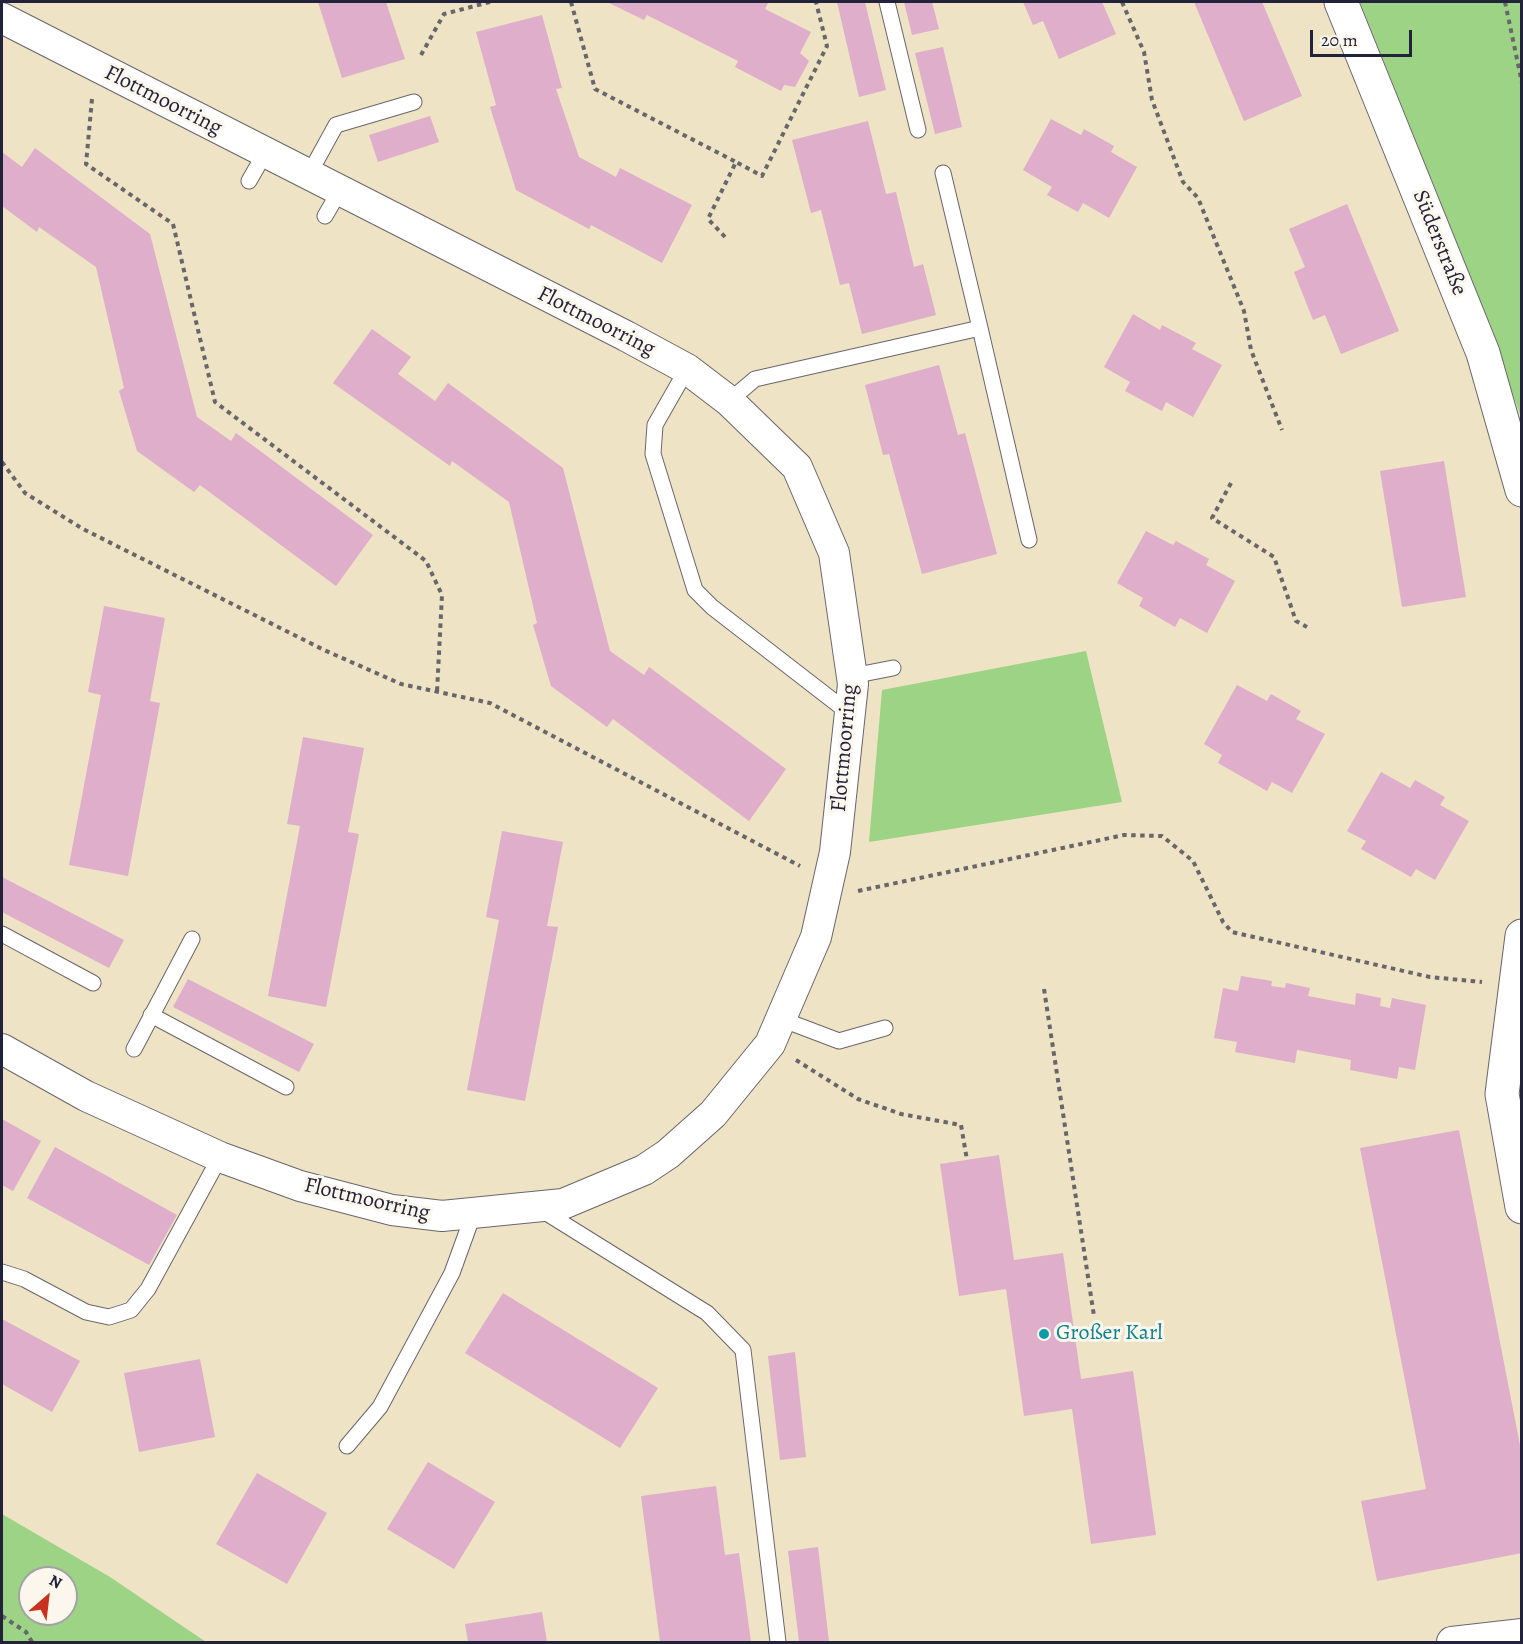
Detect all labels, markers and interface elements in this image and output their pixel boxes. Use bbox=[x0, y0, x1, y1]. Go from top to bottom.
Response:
scale bar bbox=[1313, 18, 1415, 56]
text: 20 m bbox=[1321, 28, 1358, 52]
street label: Flottmoorring bbox=[100, 60, 226, 142]
street label: Süderstraße bbox=[1406, 187, 1472, 299]
street label: Flottmoorring bbox=[533, 281, 659, 363]
street label: Flottmoorring bbox=[826, 683, 864, 813]
street label: Flottmoorring bbox=[301, 1173, 433, 1227]
place label: Großer Karl bbox=[1056, 1321, 1163, 1347]
marker: Großer Karl bbox=[1037, 1327, 1051, 1341]
north arrow bbox=[18, 1566, 78, 1626]
text: N bbox=[45, 1569, 66, 1594]

